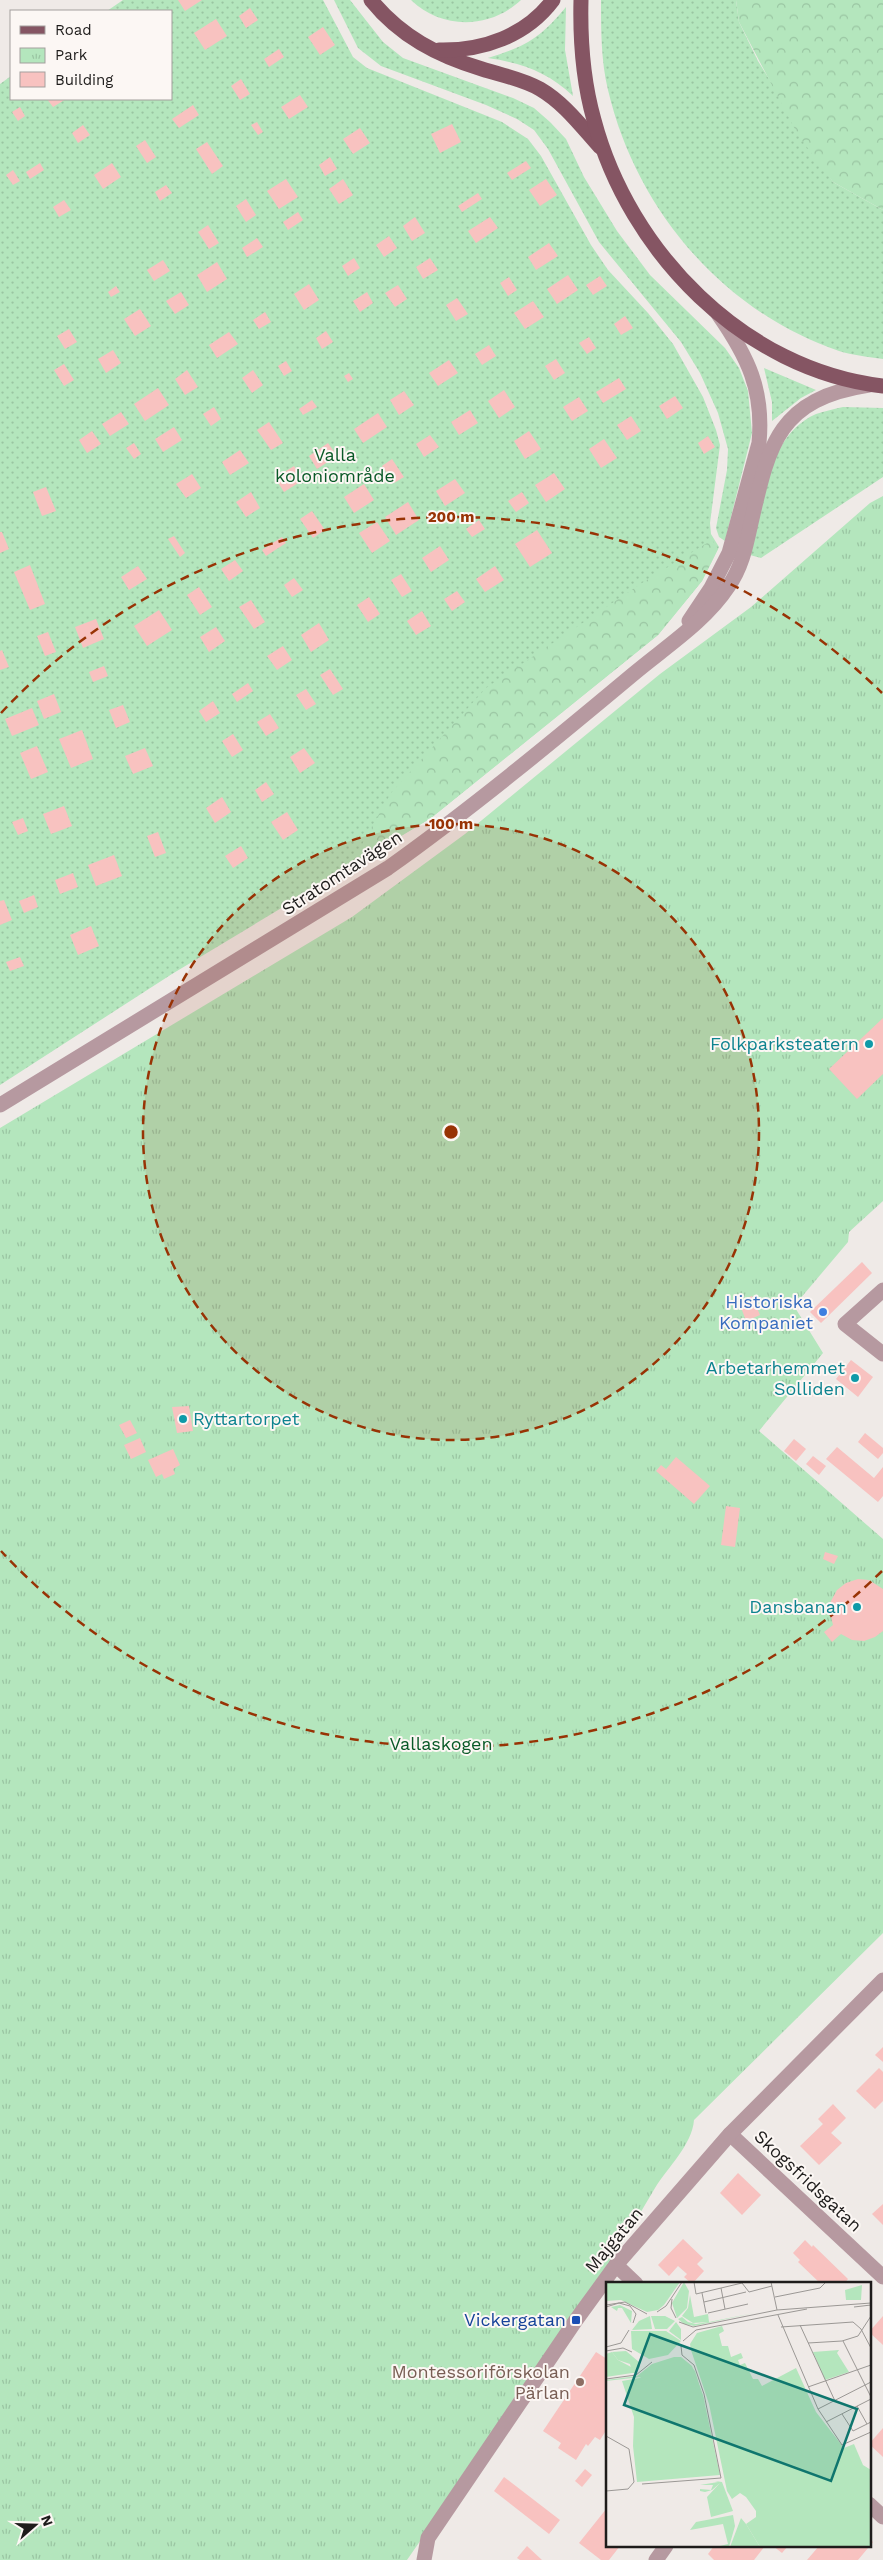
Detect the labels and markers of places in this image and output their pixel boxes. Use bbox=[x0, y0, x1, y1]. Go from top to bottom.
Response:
place label: Folkparksteatern bbox=[710, 1033, 859, 1054]
marker: Folkparksteatern bbox=[863, 1038, 875, 1050]
centre of rings bbox=[442, 1123, 460, 1141]
place label: Historiska Kompaniet bbox=[719, 1291, 813, 1333]
marker: Historiska Kompaniet bbox=[817, 1306, 829, 1318]
place label: Arbetarhemmet Solliden bbox=[706, 1357, 845, 1399]
marker: Arbetarhemmet Solliden bbox=[849, 1372, 861, 1384]
place label: Ryttartorpet bbox=[193, 1408, 300, 1429]
marker: Ryttartorpet bbox=[177, 1413, 189, 1425]
place label: Dansbanan bbox=[749, 1596, 847, 1617]
marker: Dansbanan bbox=[851, 1601, 863, 1613]
place label: Vickergatan bbox=[464, 2309, 566, 2330]
marker: Vickergatan bbox=[570, 2314, 582, 2326]
place label: Montessoriförskolan Pärlan bbox=[392, 2361, 570, 2403]
marker: Montessoriförskolan Pärlan bbox=[574, 2376, 586, 2388]

